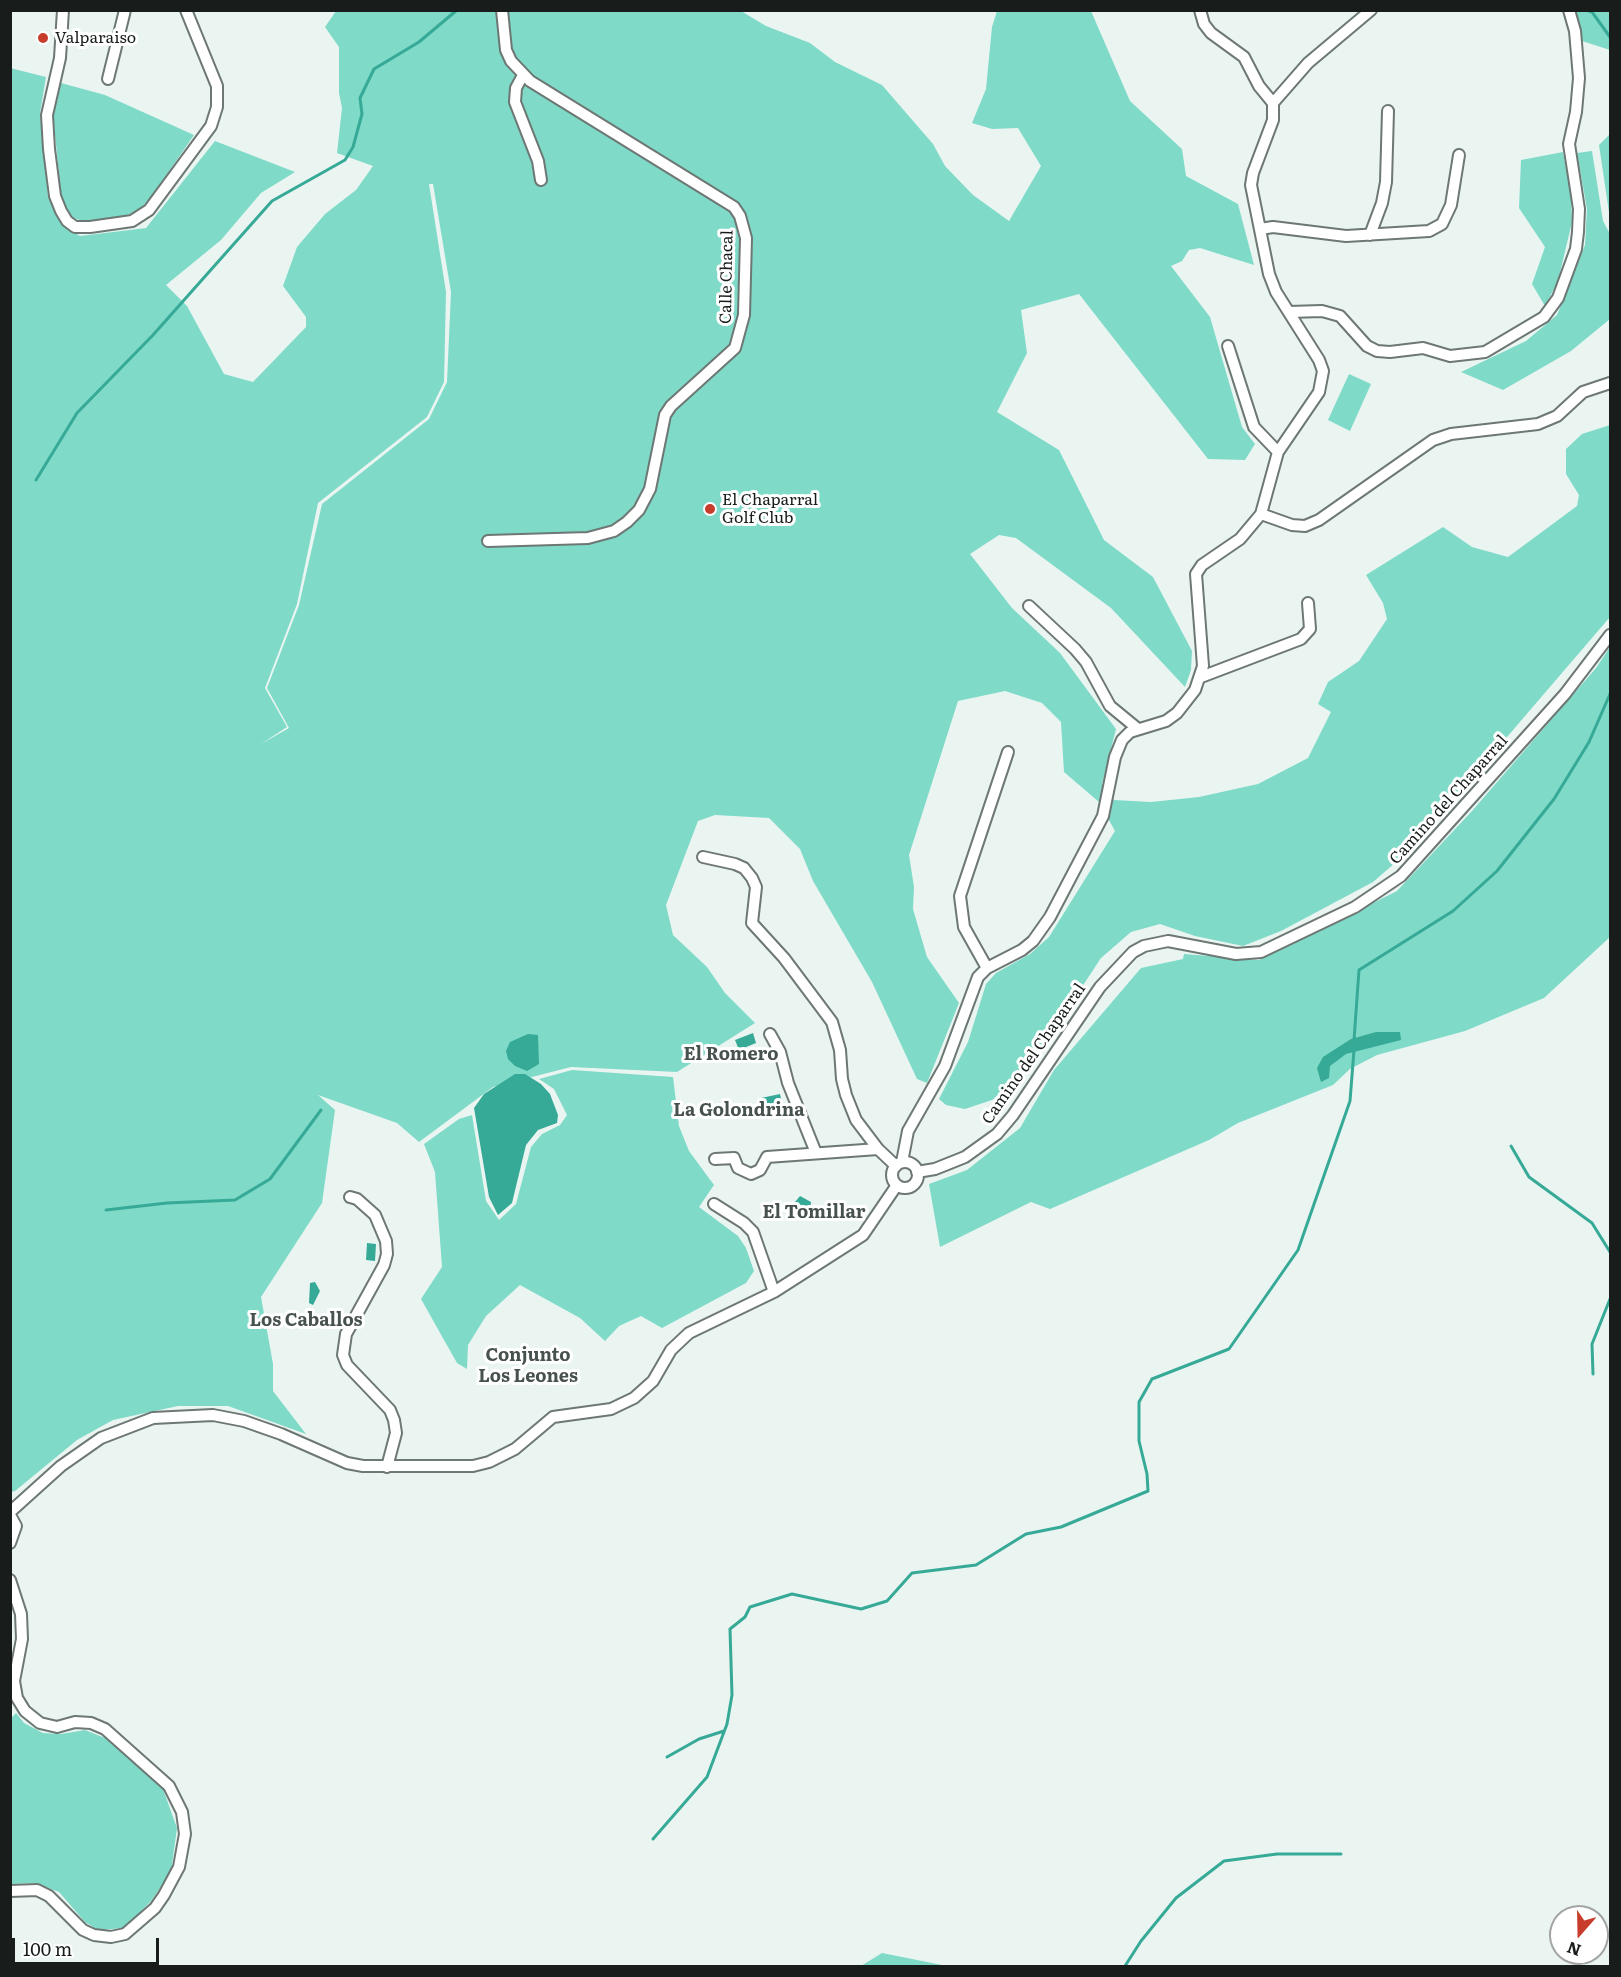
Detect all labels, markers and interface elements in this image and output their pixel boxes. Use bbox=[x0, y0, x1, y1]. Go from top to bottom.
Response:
place label: Valparaiso bbox=[55, 28, 136, 48]
marker: Valparaiso bbox=[36, 31, 50, 45]
street label: Calle Chacal bbox=[717, 230, 737, 324]
place label: El Chaparral Golf Club bbox=[722, 490, 818, 528]
marker: El Chaparral Golf Club bbox=[703, 502, 717, 516]
street label: Camino del Chaparral bbox=[1386, 731, 1512, 869]
street label: Camino del Chaparral bbox=[978, 980, 1090, 1128]
district label: El Romero bbox=[684, 1044, 778, 1066]
district label: La Golondrina bbox=[673, 1100, 805, 1122]
district label: El Tomillar bbox=[763, 1202, 865, 1224]
district label: Los Caballos bbox=[249, 1310, 363, 1332]
district label: Conjunto Los Leones bbox=[478, 1345, 578, 1388]
north arrow bbox=[1549, 1905, 1609, 1965]
scale bar bbox=[15, 1926, 162, 1964]
text: 100 m bbox=[23, 1935, 72, 1962]
text: N bbox=[1563, 1936, 1584, 1964]

